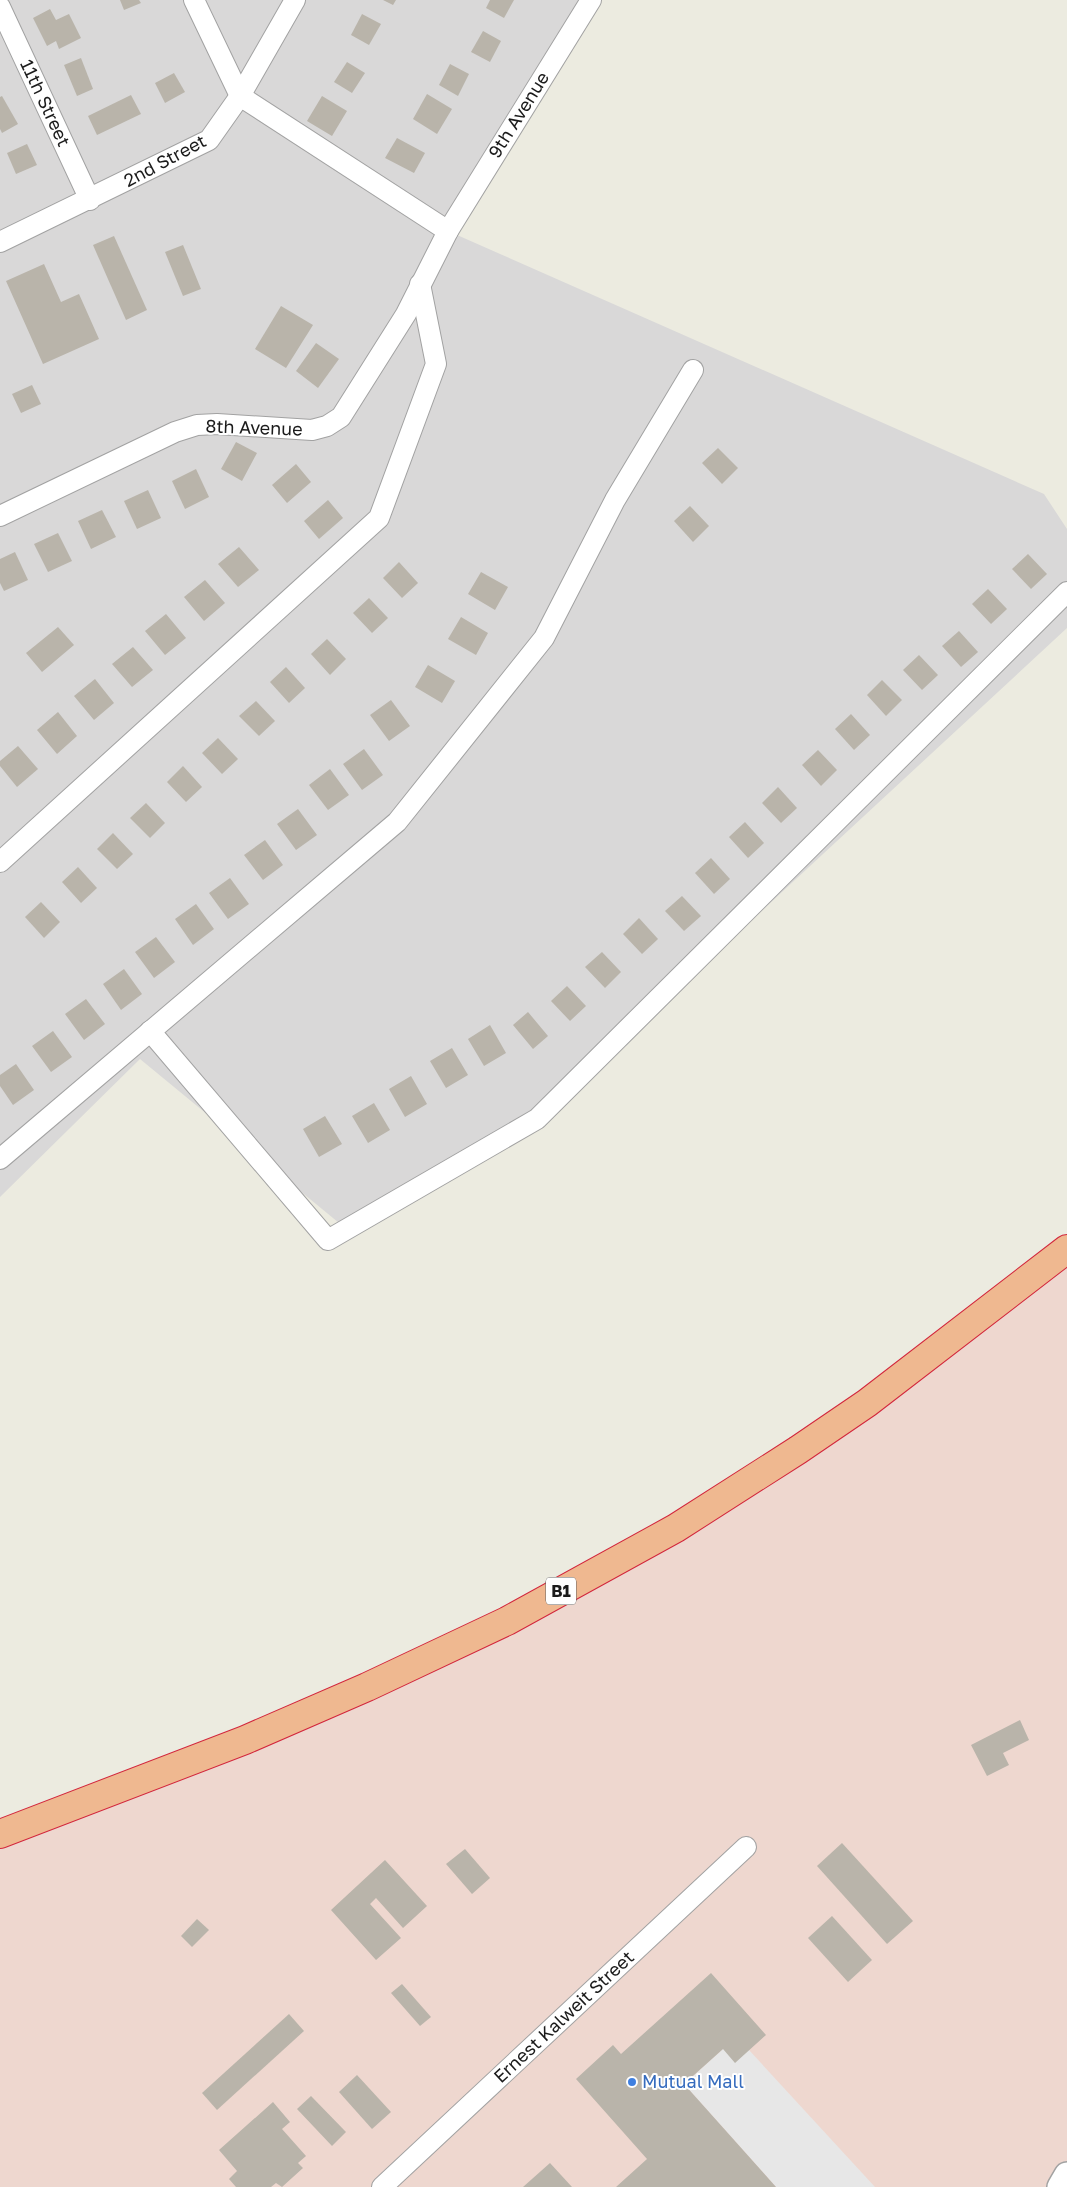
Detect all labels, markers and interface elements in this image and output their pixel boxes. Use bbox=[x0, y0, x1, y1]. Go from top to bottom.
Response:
street label: 11th Street bbox=[16, 56, 76, 150]
street label: 9th Avenue bbox=[483, 67, 553, 162]
street label: 2nd Street bbox=[119, 129, 210, 191]
street label: 8th Avenue bbox=[205, 414, 303, 440]
road number: B1 bbox=[546, 1578, 576, 1604]
street label: Ernest Kalweit Street bbox=[489, 1946, 638, 2087]
place label: Mutual Mall bbox=[642, 2070, 744, 2092]
marker: Mutual Mall bbox=[626, 2076, 638, 2088]

